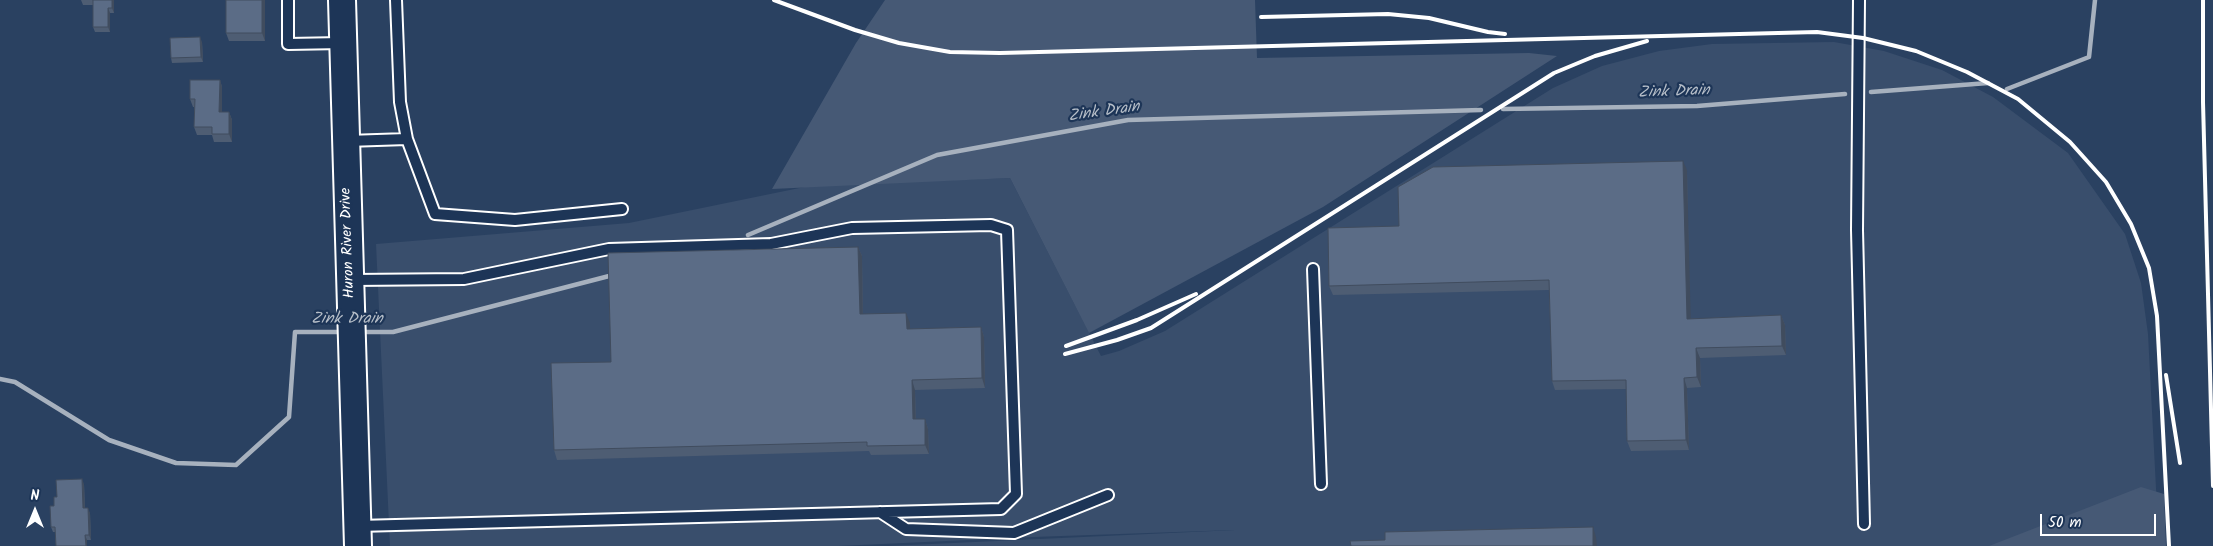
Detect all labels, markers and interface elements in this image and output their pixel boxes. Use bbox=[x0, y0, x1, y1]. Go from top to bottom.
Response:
water label: Zink Drain bbox=[1638, 82, 1710, 104]
water label: Zink Drain bbox=[1067, 99, 1141, 127]
street label: Huron River Drive bbox=[338, 187, 360, 299]
water label: Zink Drain bbox=[311, 310, 383, 330]
text: N bbox=[31, 485, 39, 507]
north arrow bbox=[10, 486, 60, 536]
scale bar bbox=[2043, 504, 2159, 536]
text: 50 m bbox=[2048, 511, 2082, 535]

